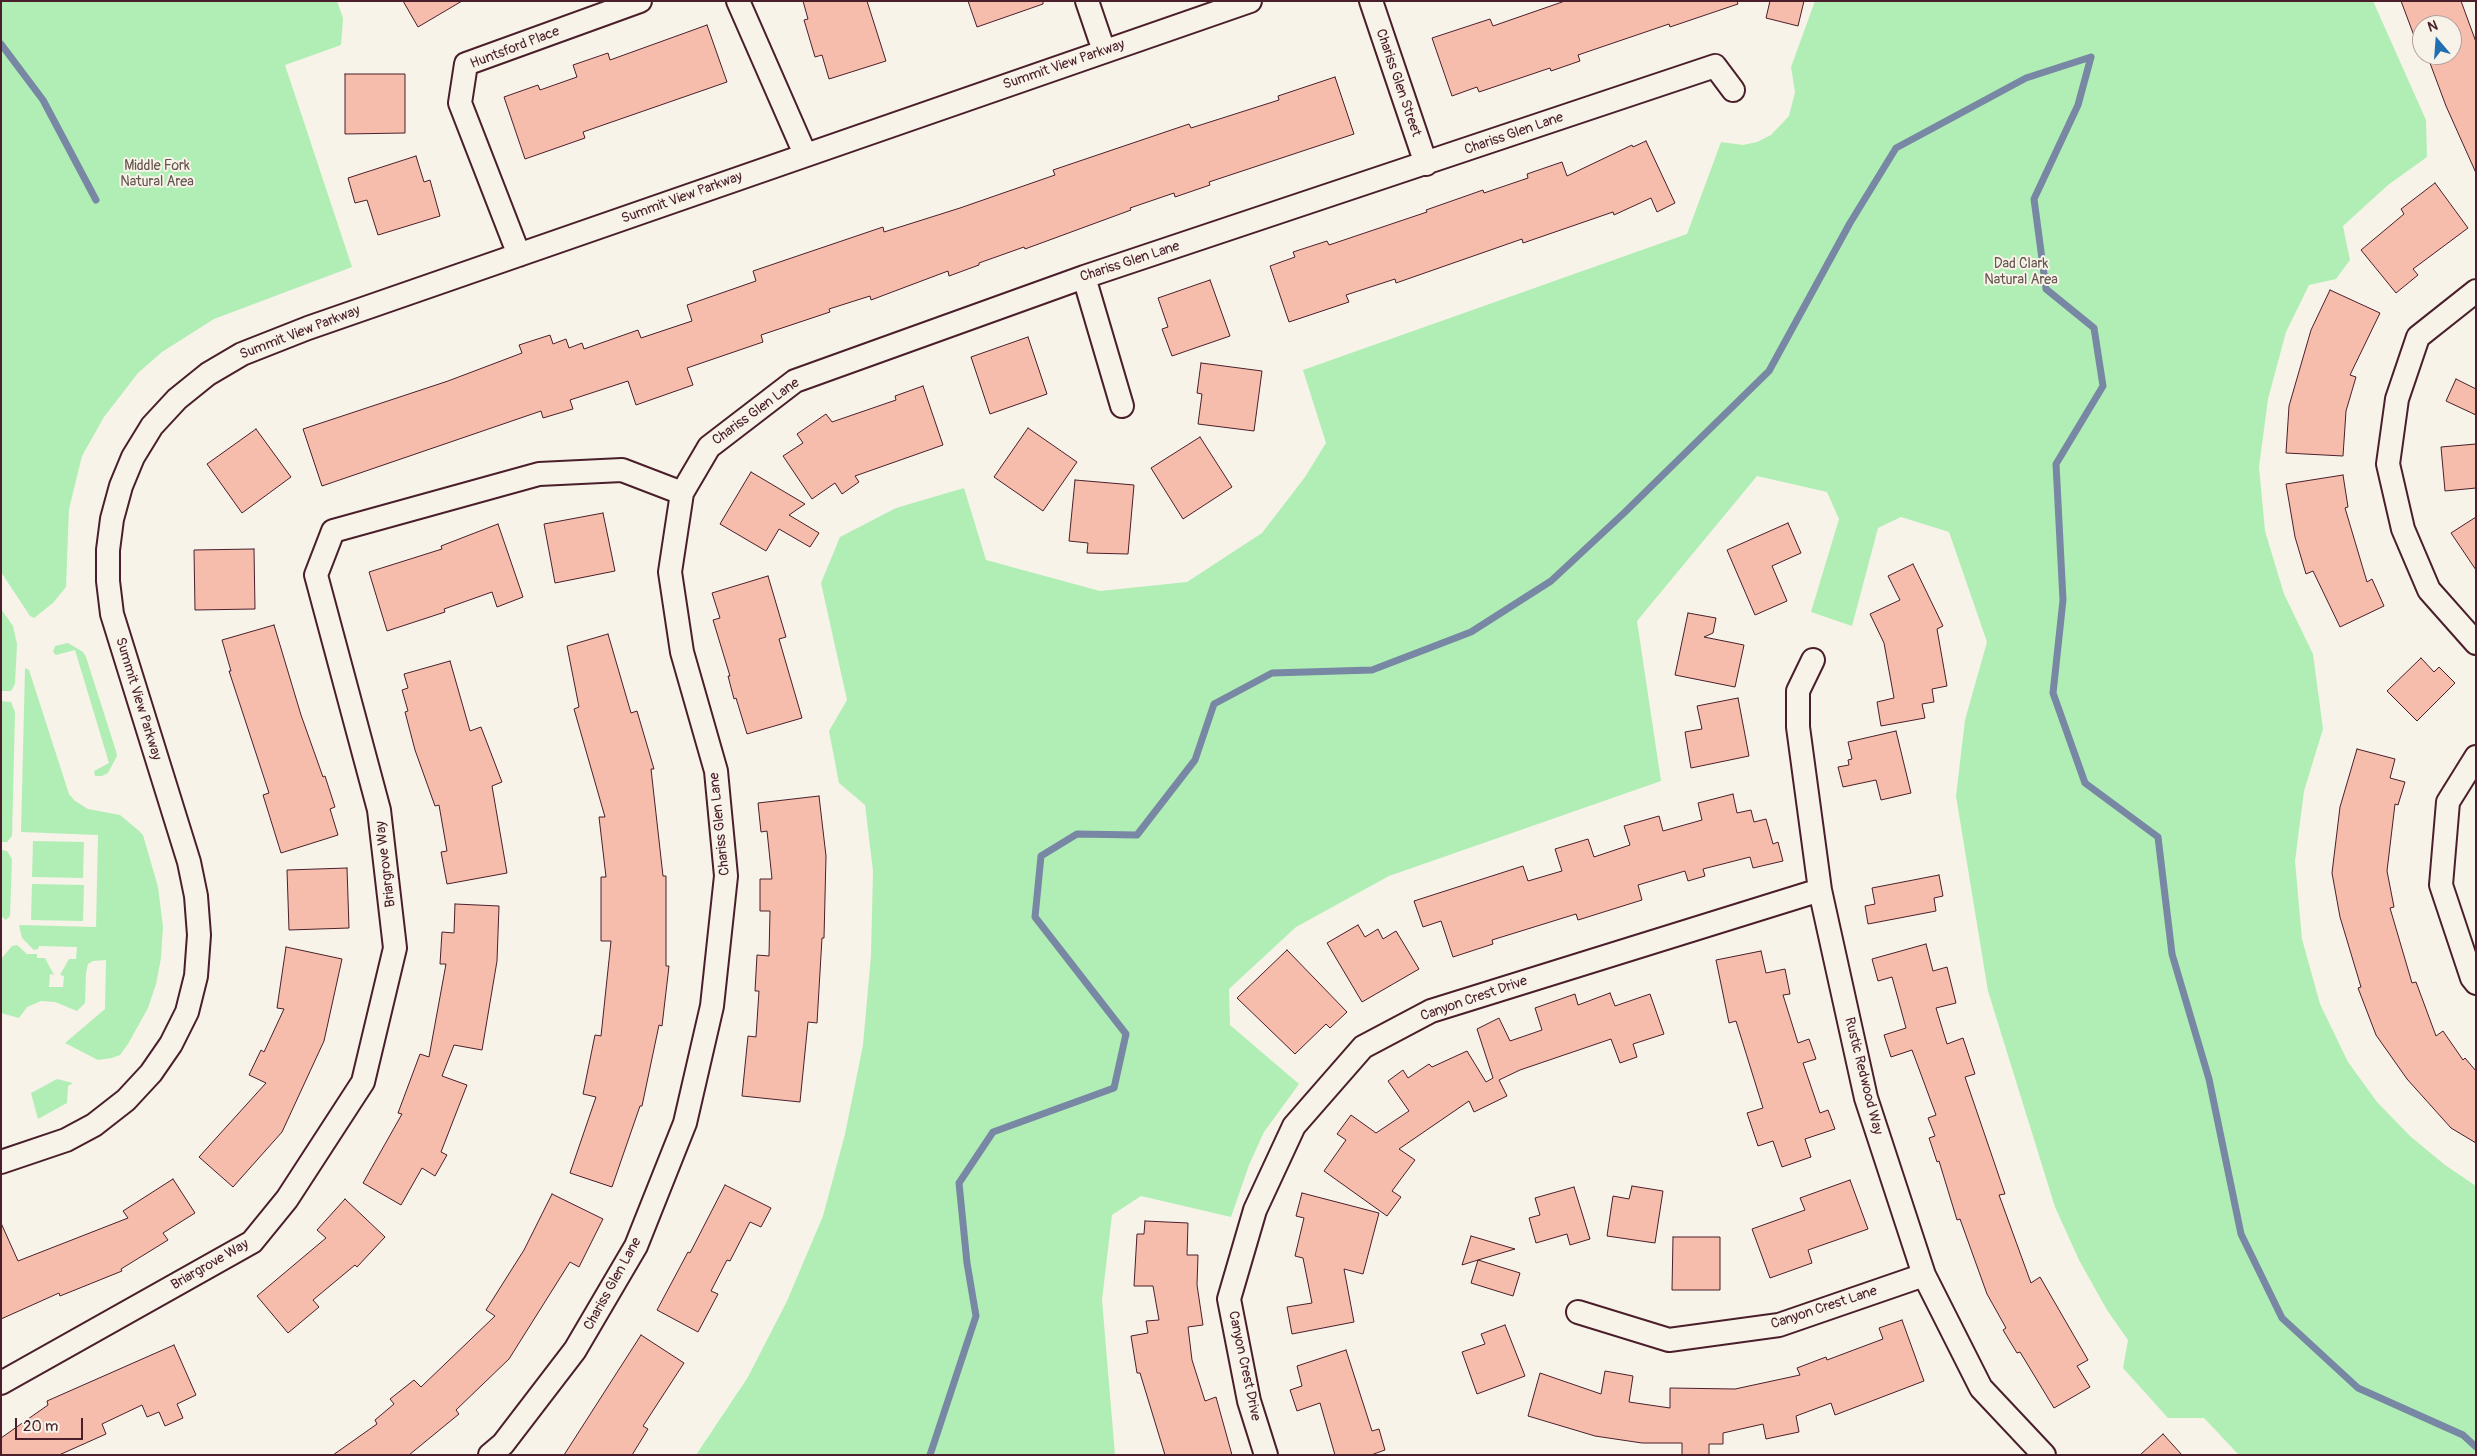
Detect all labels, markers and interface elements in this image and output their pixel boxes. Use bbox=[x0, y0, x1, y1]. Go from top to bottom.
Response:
north arrow bbox=[2412, 15, 2462, 65]
text: N bbox=[2425, 17, 2440, 36]
street label: Huntsford Place bbox=[468, 23, 562, 73]
street label: Chariss Glen Street bbox=[1372, 27, 1424, 139]
street label: Summit View Parkway bbox=[1001, 36, 1127, 94]
street label: Chariss Glen Lane bbox=[1462, 109, 1566, 159]
park label: Middle Fork Natural Area bbox=[120, 158, 194, 190]
street label: Summit View Parkway bbox=[619, 168, 745, 228]
street label: Chariss Glen Lane bbox=[1078, 238, 1182, 286]
park label: Dad Clark Natural Area bbox=[1984, 256, 2058, 288]
street label: Summit View Parkway bbox=[237, 302, 363, 364]
street label: Chariss Glen Lane bbox=[709, 375, 803, 449]
street label: Summit View Parkway bbox=[111, 636, 165, 762]
street label: Chariss Glen Lane bbox=[706, 772, 734, 876]
street label: Briargrove Way bbox=[372, 820, 400, 908]
street label: Canyon Crest Drive bbox=[1418, 973, 1530, 1025]
street label: Rustic Redwood Way bbox=[1840, 1016, 1886, 1136]
street label: Chariss Glen Lane bbox=[581, 1235, 645, 1333]
street label: Briargrove Way bbox=[168, 1236, 252, 1294]
street label: Canyon Crest Lane bbox=[1769, 1283, 1879, 1333]
street label: Canyon Crest Drive bbox=[1224, 1310, 1264, 1422]
scale bar bbox=[18, 1408, 85, 1440]
text: 20 m bbox=[23, 1417, 58, 1436]

